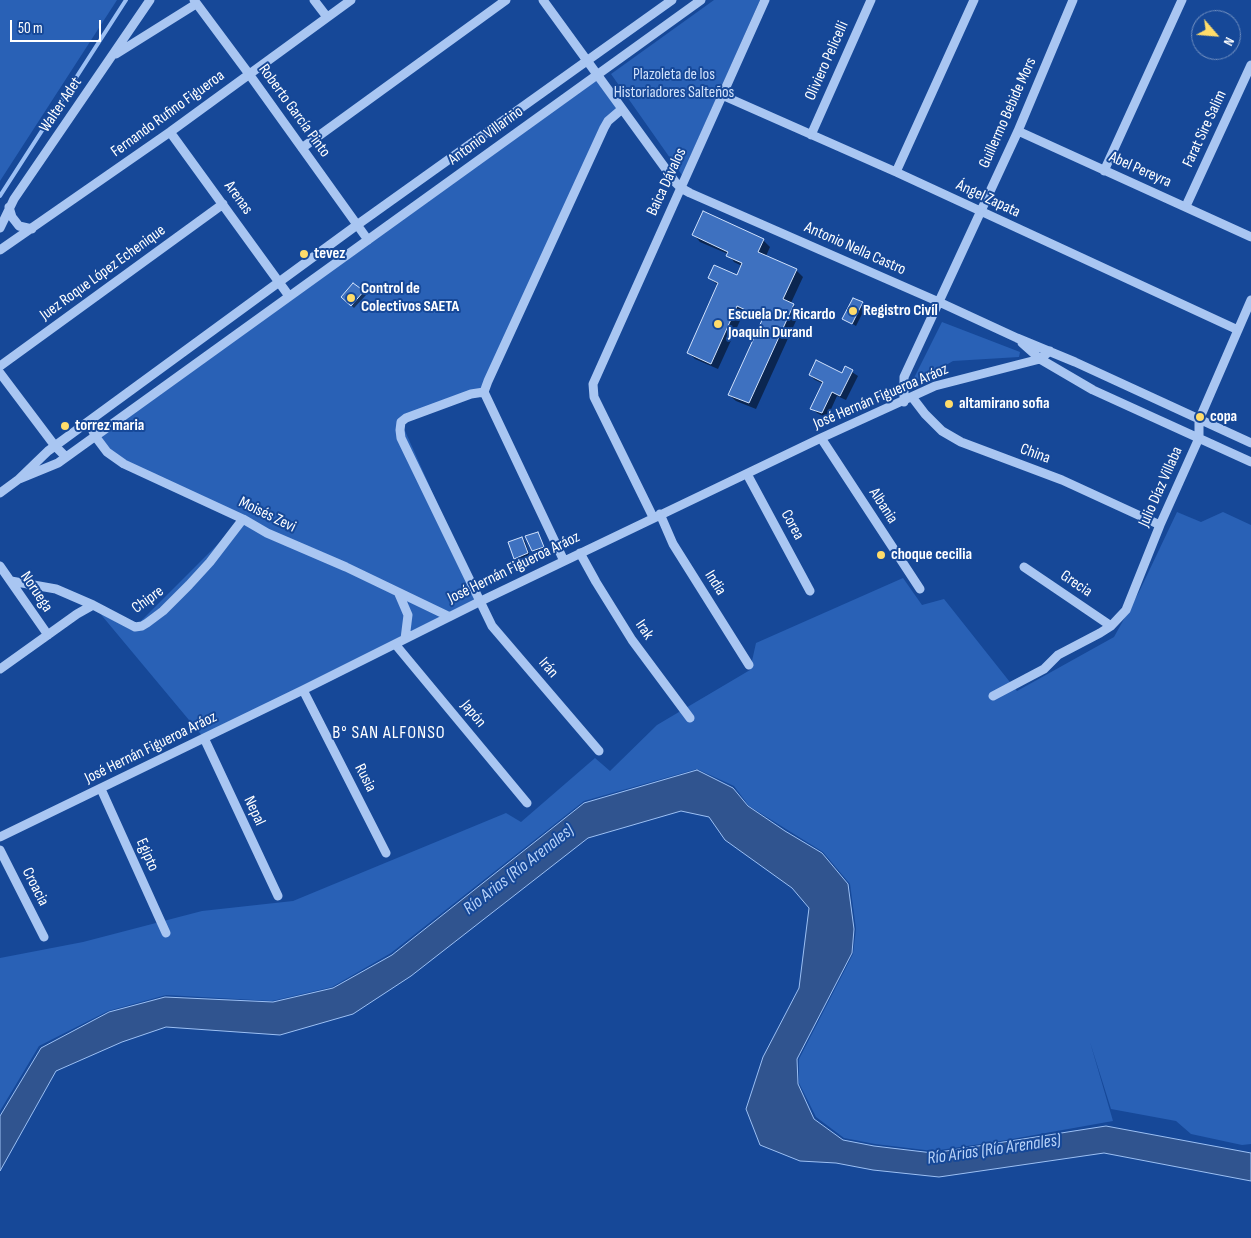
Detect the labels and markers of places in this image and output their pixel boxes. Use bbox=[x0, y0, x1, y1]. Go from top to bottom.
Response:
place label: tevez bbox=[314, 244, 345, 264]
marker: tevez bbox=[298, 248, 310, 260]
place label: Control de Colectivos SAETA bbox=[361, 279, 459, 317]
marker: Control de Colectivos SAETA bbox=[345, 292, 357, 304]
place label: Registro Civíl bbox=[863, 301, 938, 321]
place label: Escuela Dr. Ricardo Joaquin Durand bbox=[728, 305, 835, 343]
marker: Registro Civíl bbox=[847, 305, 859, 317]
marker: Escuela Dr. Ricardo Joaquin Durand bbox=[712, 318, 724, 330]
place label: altamirano sofia bbox=[959, 394, 1049, 414]
marker: altamirano sofia bbox=[943, 398, 955, 410]
place label: copa bbox=[1210, 407, 1237, 427]
marker: copa bbox=[1194, 411, 1206, 423]
place label: torrez maria bbox=[75, 416, 144, 436]
marker: torrez maria bbox=[59, 420, 71, 432]
place label: choque cecilia bbox=[891, 545, 972, 565]
marker: choque cecilia bbox=[875, 549, 887, 561]

